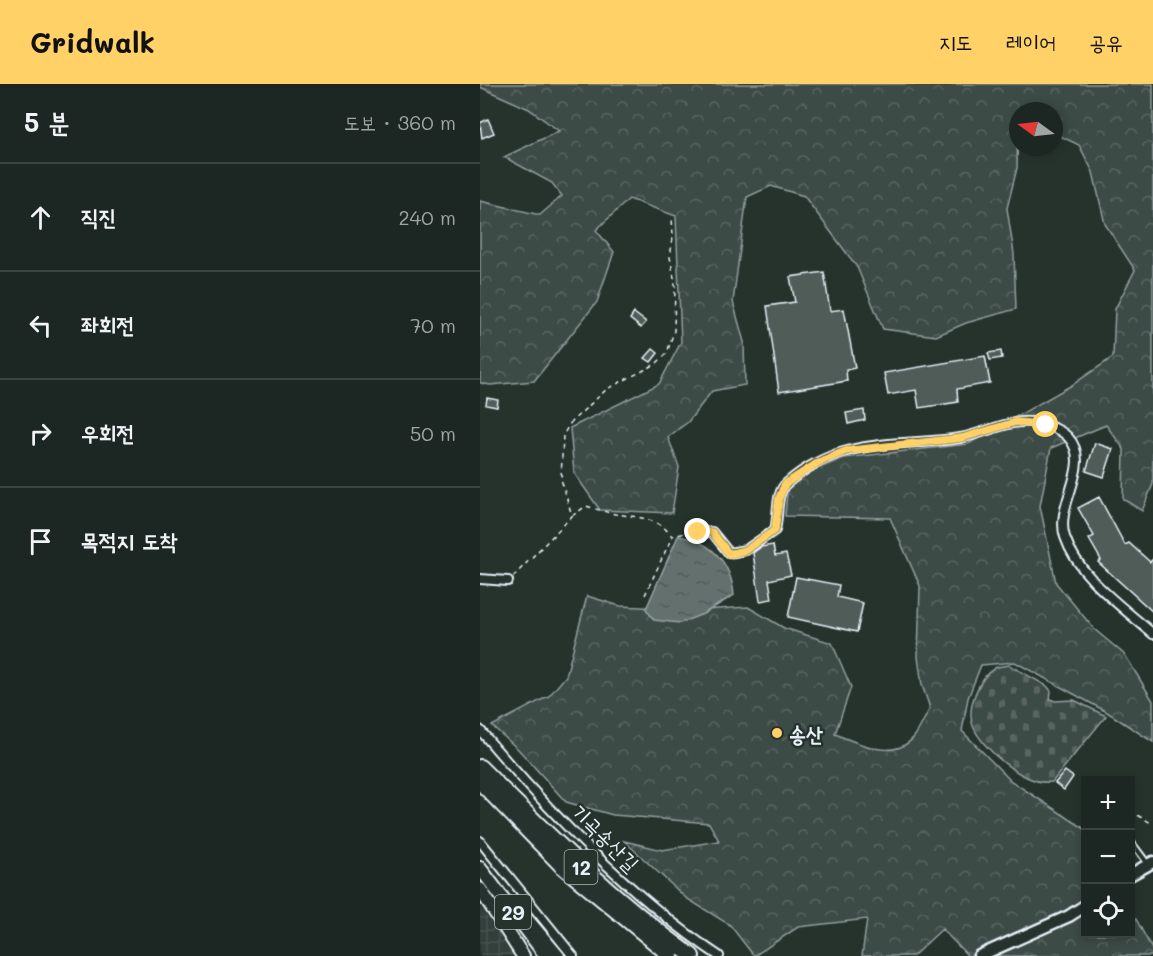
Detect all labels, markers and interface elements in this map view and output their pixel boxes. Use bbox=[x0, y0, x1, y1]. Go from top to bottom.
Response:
text: Gridwalk bbox=[30, 24, 155, 60]
text: 지도 bbox=[939, 28, 973, 55]
text: 레이어 bbox=[1006, 28, 1056, 55]
text: 공유 bbox=[1089, 28, 1123, 55]
north arrow bbox=[1009, 102, 1063, 156]
text: 5 분 bbox=[24, 105, 69, 139]
text: 도보 · 360 m bbox=[344, 109, 456, 135]
icon: ahead bbox=[24, 201, 57, 234]
text: 직진 bbox=[81, 202, 116, 231]
text: 240 m bbox=[398, 204, 456, 230]
icon: left bbox=[24, 309, 57, 342]
text: 좌회전 bbox=[81, 310, 134, 339]
text: 70 m bbox=[410, 312, 456, 338]
route start bbox=[1032, 411, 1058, 437]
icon: right bbox=[24, 417, 57, 450]
text: 우회전 bbox=[81, 418, 134, 447]
text: 50 m bbox=[410, 420, 456, 446]
route end bbox=[684, 518, 710, 544]
icon: arrive bbox=[24, 525, 57, 558]
text: 목적지 도착 bbox=[81, 526, 177, 555]
place label: 송산 bbox=[789, 720, 823, 747]
marker: 송산 bbox=[770, 726, 784, 740]
map controls bbox=[1081, 776, 1135, 938]
button: + bbox=[1081, 776, 1135, 830]
street label: 기곡송산길 bbox=[567, 798, 645, 876]
button: − bbox=[1081, 830, 1135, 884]
road number: 12 bbox=[564, 850, 598, 884]
button: locate bbox=[1081, 884, 1135, 938]
road number: 29 bbox=[495, 895, 531, 929]

